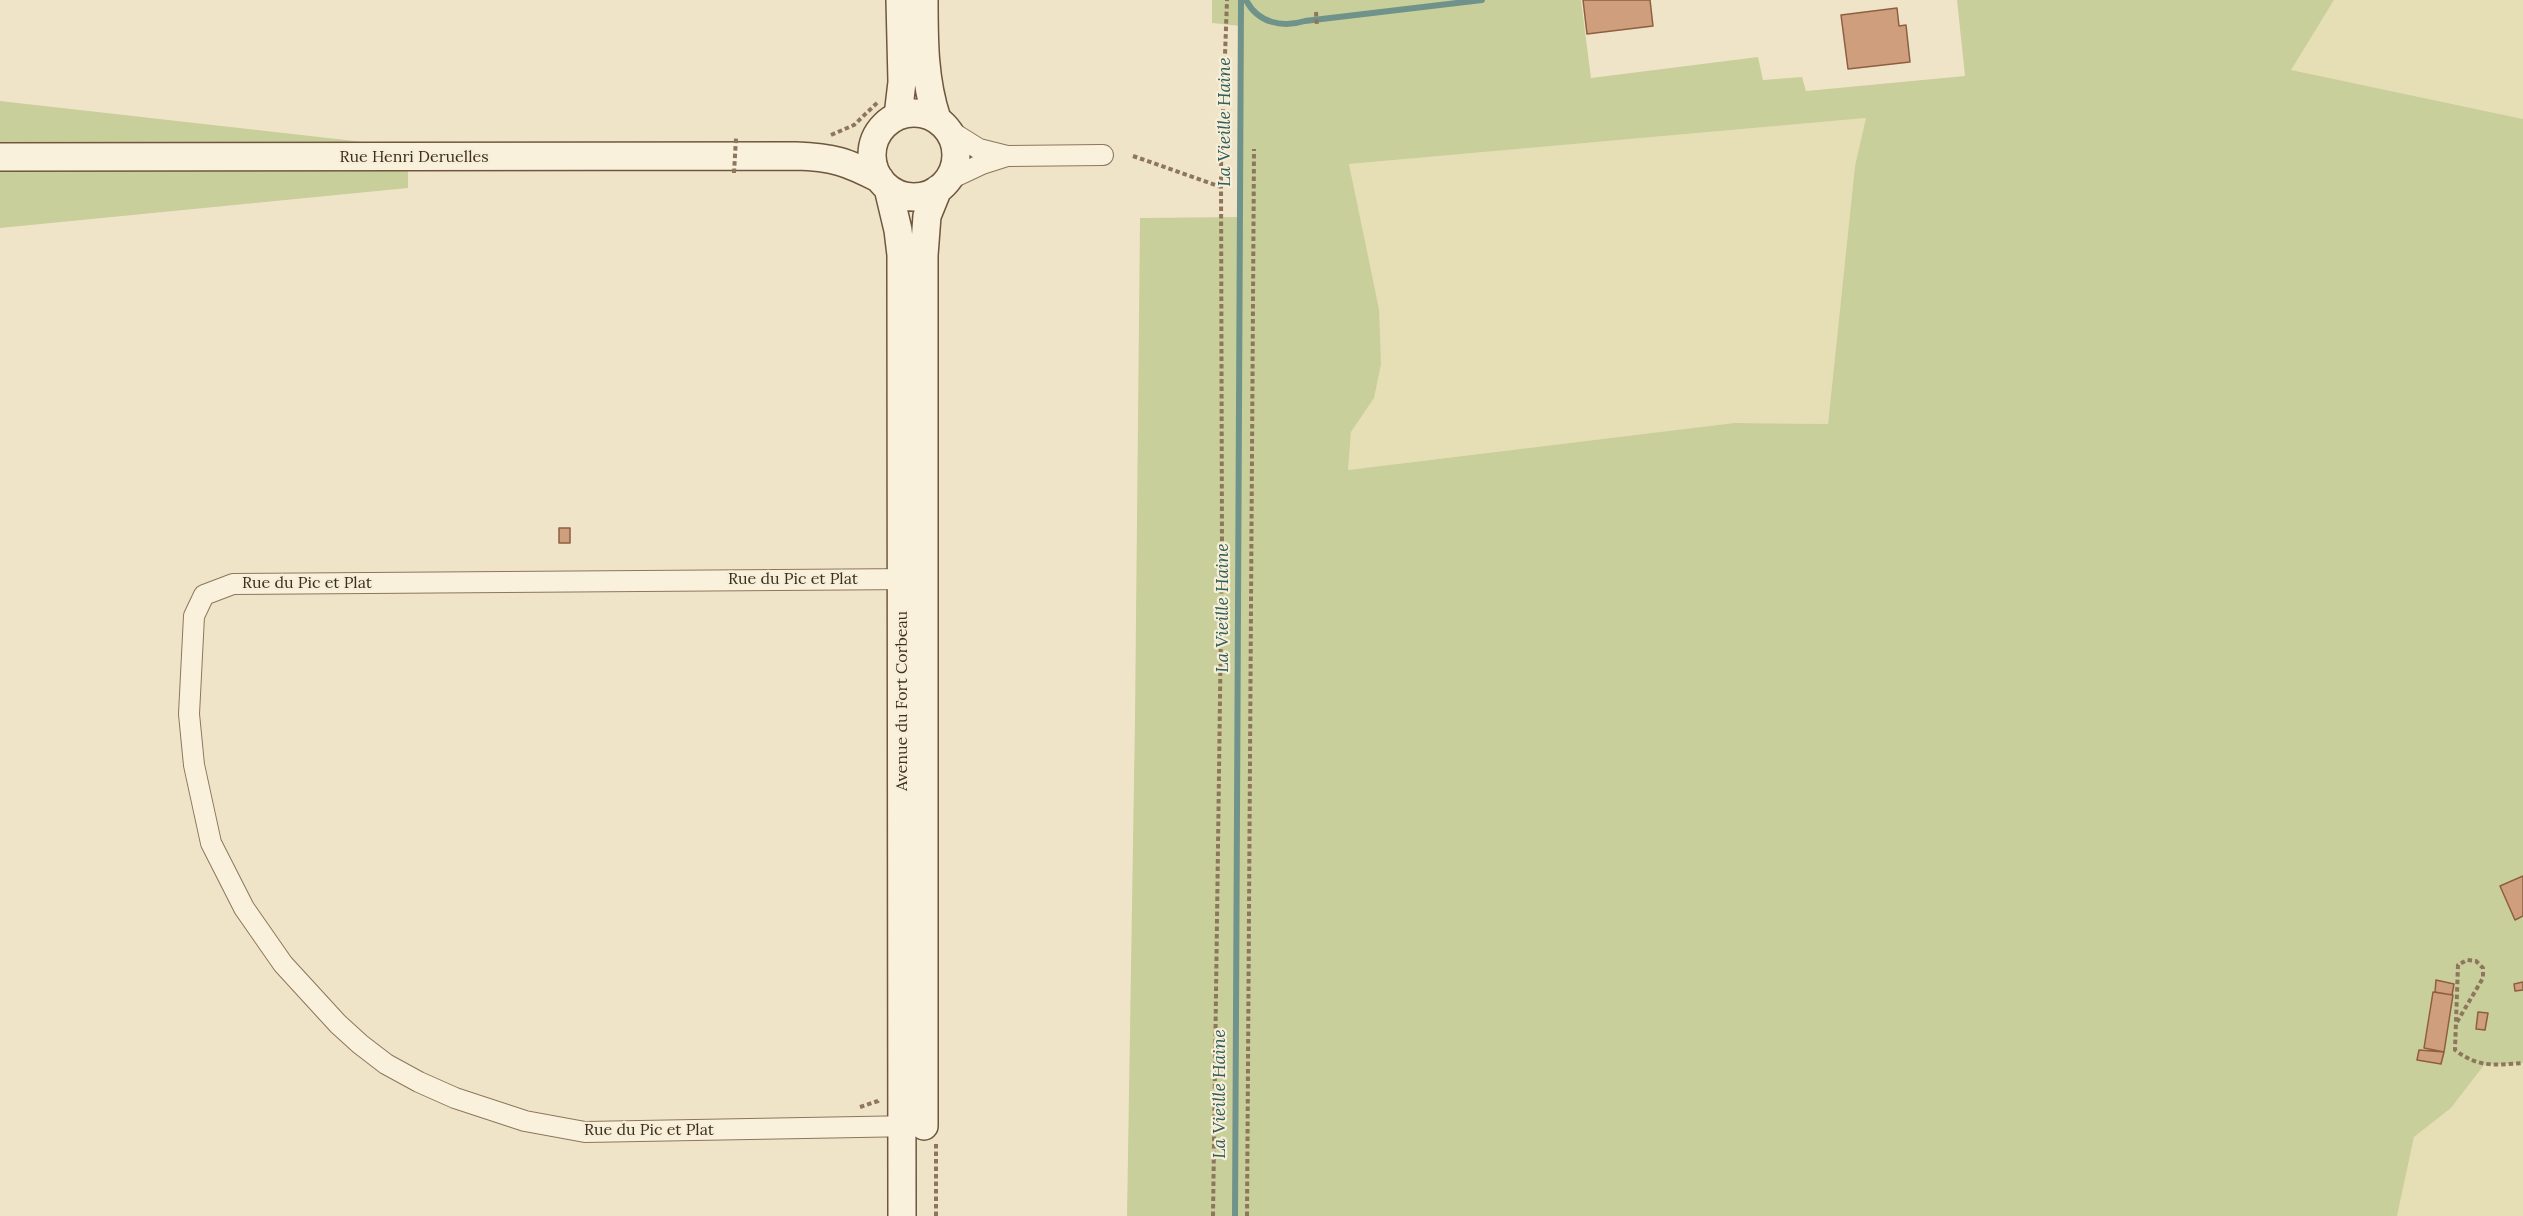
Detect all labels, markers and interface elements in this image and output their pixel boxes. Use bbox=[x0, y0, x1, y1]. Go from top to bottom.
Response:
water label: La Vieille Haine bbox=[1214, 57, 1236, 187]
street label: Rue Henri Deruelles bbox=[339, 147, 489, 167]
water label: La Vieille Haine bbox=[1212, 543, 1234, 673]
street label: Rue du Pic et Plat bbox=[728, 569, 858, 589]
street label: Rue du Pic et Plat bbox=[242, 573, 372, 593]
street label: Avenue du Fort Corbeau bbox=[892, 611, 912, 791]
water label: La Vieille Haine bbox=[1209, 1029, 1231, 1159]
street label: Rue du Pic et Plat bbox=[584, 1120, 714, 1140]

